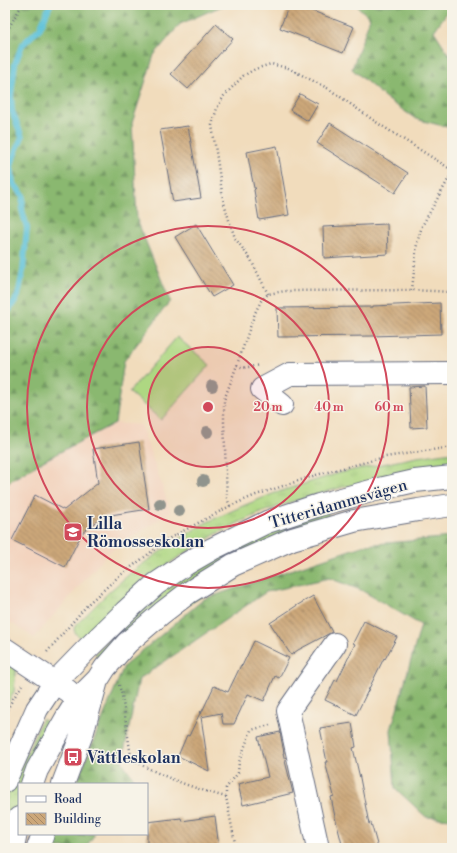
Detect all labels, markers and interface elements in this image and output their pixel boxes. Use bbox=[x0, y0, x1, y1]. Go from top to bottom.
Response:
centre of rings bbox=[201, 400, 215, 414]
text: 20 m bbox=[253, 400, 283, 415]
text: 40 m bbox=[314, 400, 344, 415]
text: 60 m bbox=[374, 400, 404, 415]
street label: Titteridammsvägen bbox=[267, 475, 410, 533]
place label: Lilla Römosseskolan bbox=[87, 514, 204, 552]
school or university icon: Lilla Römosseskolan bbox=[62, 521, 84, 543]
bus stop icon: Vättleskolan bbox=[62, 746, 84, 768]
place label: Vättleskolan bbox=[86, 748, 181, 768]
legend bbox=[18, 783, 148, 835]
text: Road bbox=[54, 792, 82, 807]
text: Building bbox=[53, 812, 102, 827]

